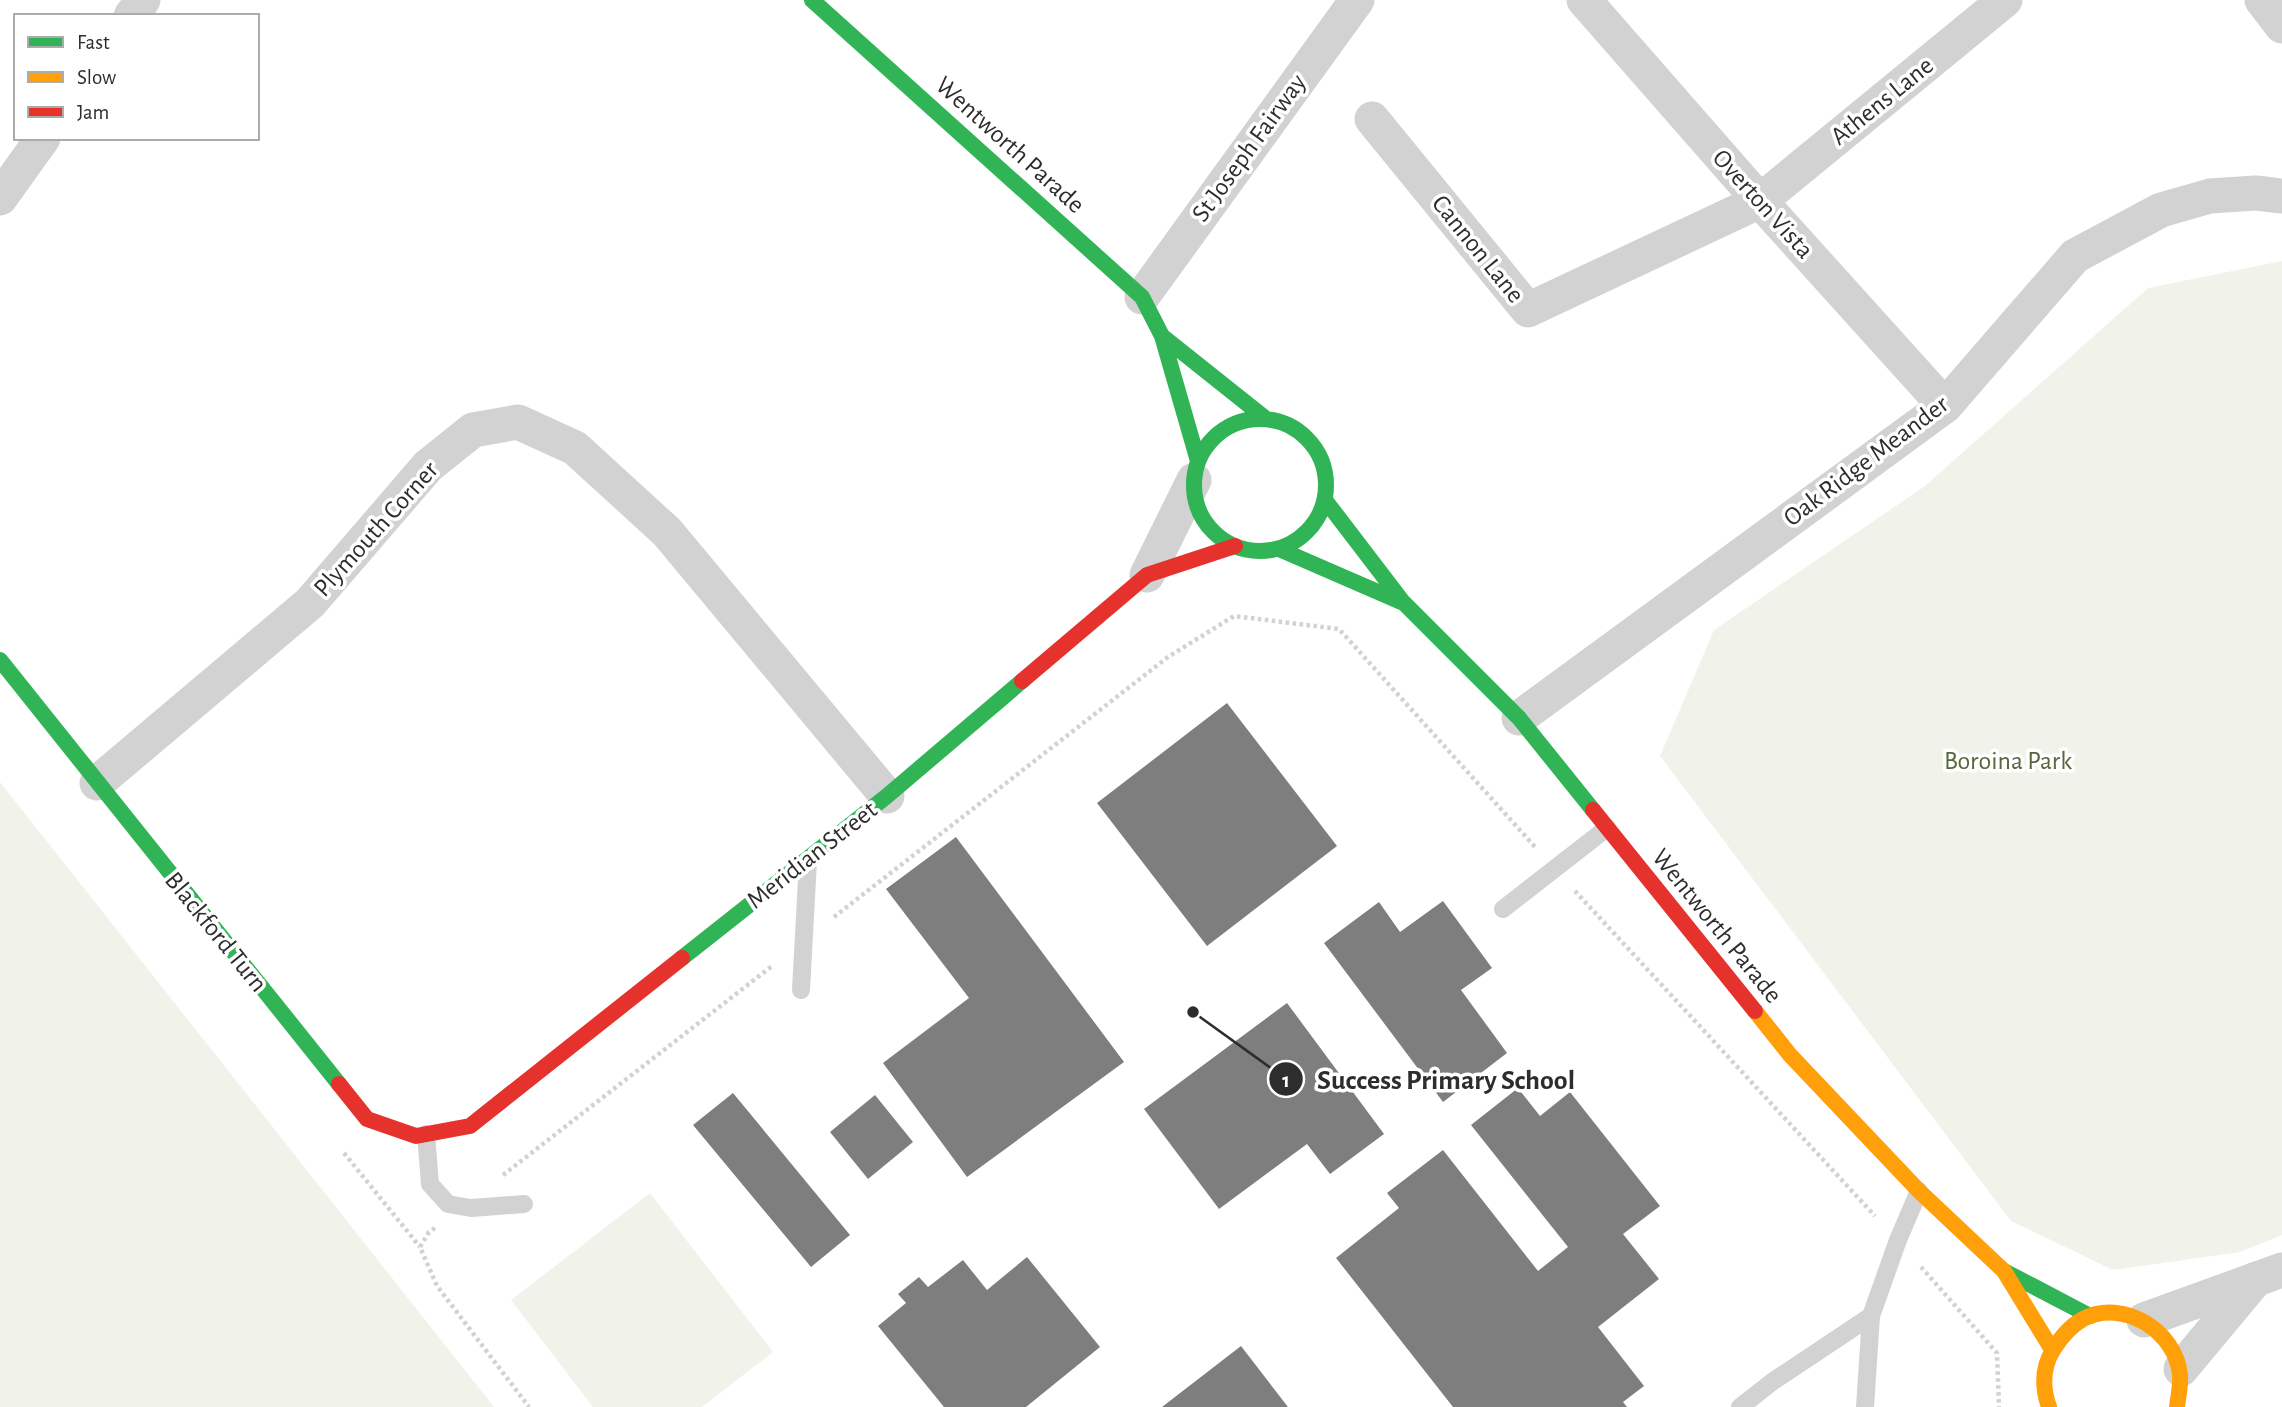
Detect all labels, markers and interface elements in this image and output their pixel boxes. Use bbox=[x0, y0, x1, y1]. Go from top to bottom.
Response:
legend bbox=[14, 14, 259, 140]
text: Fast bbox=[77, 32, 110, 53]
street label: Athens Lane bbox=[1826, 52, 1938, 150]
text: Slow bbox=[77, 67, 116, 88]
street label: St Joseph Fairway bbox=[1187, 69, 1311, 227]
street label: Wentworth Parade bbox=[931, 72, 1089, 218]
text: Jam bbox=[77, 102, 109, 123]
street label: Overton Vista bbox=[1708, 145, 1818, 263]
street label: Cannon Lane bbox=[1427, 190, 1529, 308]
street label: Oak Ridge Meander bbox=[1779, 390, 1954, 531]
street label: Plymouth Corner bbox=[309, 456, 443, 601]
park label: Boroina Park bbox=[1944, 748, 2072, 774]
street label: Meridian Street bbox=[742, 796, 882, 914]
street label: Wentworth Parade bbox=[1647, 844, 1787, 1008]
street label: Blackford Turn bbox=[160, 867, 272, 997]
callout: Success Primary School bbox=[1268, 1055, 1589, 1104]
text: Success Primary School bbox=[1317, 1067, 1575, 1095]
text: 1 bbox=[1282, 1070, 1290, 1091]

